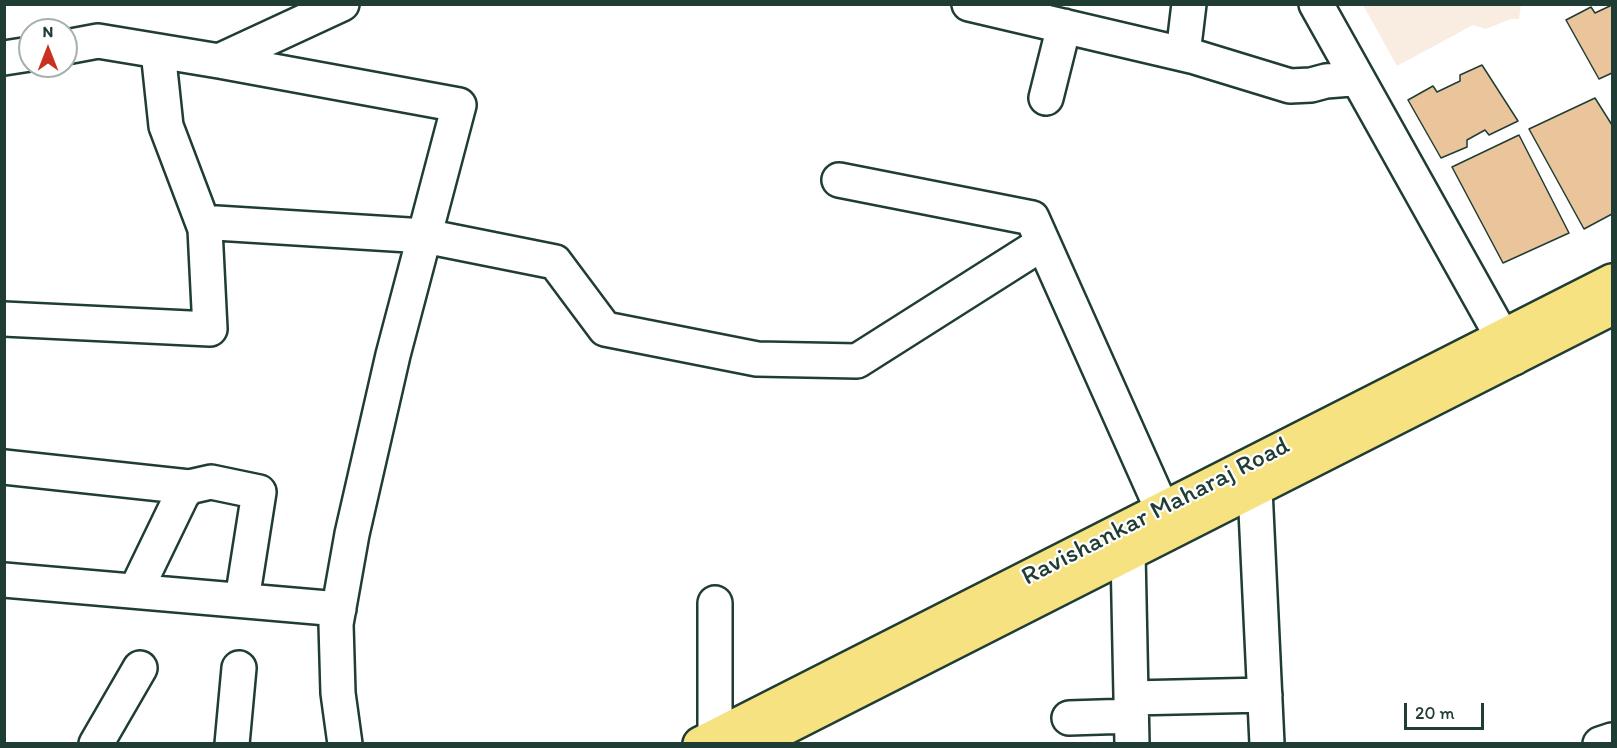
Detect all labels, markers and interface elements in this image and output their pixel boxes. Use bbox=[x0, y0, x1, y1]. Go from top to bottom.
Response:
north arrow bbox=[18, 18, 78, 78]
text: N bbox=[43, 22, 53, 41]
street label: Ravishankar Maharaj Road bbox=[1017, 431, 1295, 593]
scale bar bbox=[1407, 691, 1486, 729]
text: 20 m bbox=[1415, 702, 1455, 724]

